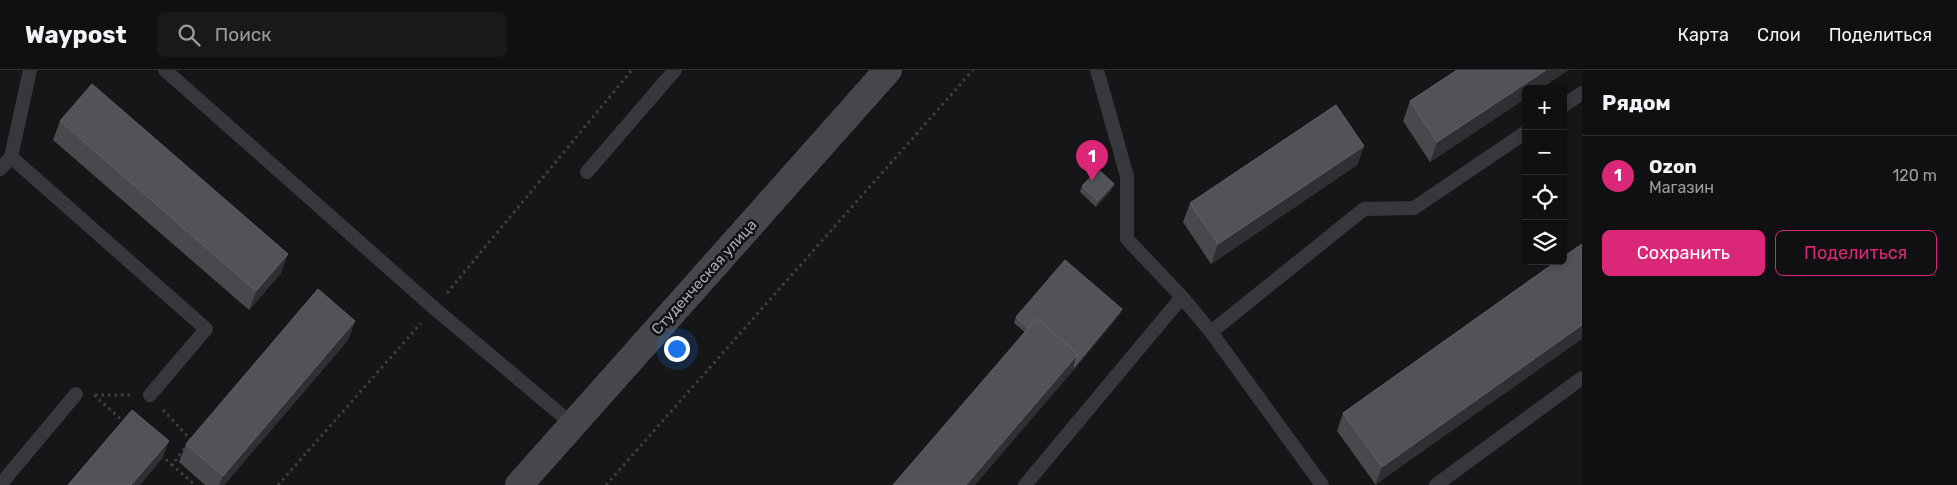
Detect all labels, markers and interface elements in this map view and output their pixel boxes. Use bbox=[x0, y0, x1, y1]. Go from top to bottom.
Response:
search box bbox=[157, 12, 507, 57]
text: Waypost bbox=[25, 21, 127, 49]
icon: search bbox=[175, 21, 203, 49]
text: Поиск bbox=[215, 23, 272, 46]
text: Карта bbox=[1678, 24, 1729, 46]
text: Слои bbox=[1757, 24, 1801, 46]
text: Поделиться bbox=[1829, 24, 1932, 46]
map controls bbox=[1522, 85, 1567, 265]
button: + bbox=[1522, 85, 1567, 130]
text: Рядом bbox=[1602, 90, 1671, 115]
button: − bbox=[1522, 130, 1567, 175]
pin: 1 bbox=[1076, 140, 1108, 181]
text: Ozon bbox=[1649, 155, 1697, 178]
text: 1 bbox=[1614, 166, 1622, 185]
text: 120 m bbox=[1892, 166, 1937, 185]
button: locate bbox=[1522, 175, 1567, 220]
text: Магазин bbox=[1649, 178, 1714, 197]
street label: Студенческая улица bbox=[648, 216, 760, 338]
button: layers bbox=[1522, 220, 1567, 265]
button: Сохранить bbox=[1602, 230, 1765, 276]
button: Поделиться bbox=[1775, 230, 1937, 276]
your location bbox=[664, 336, 690, 362]

